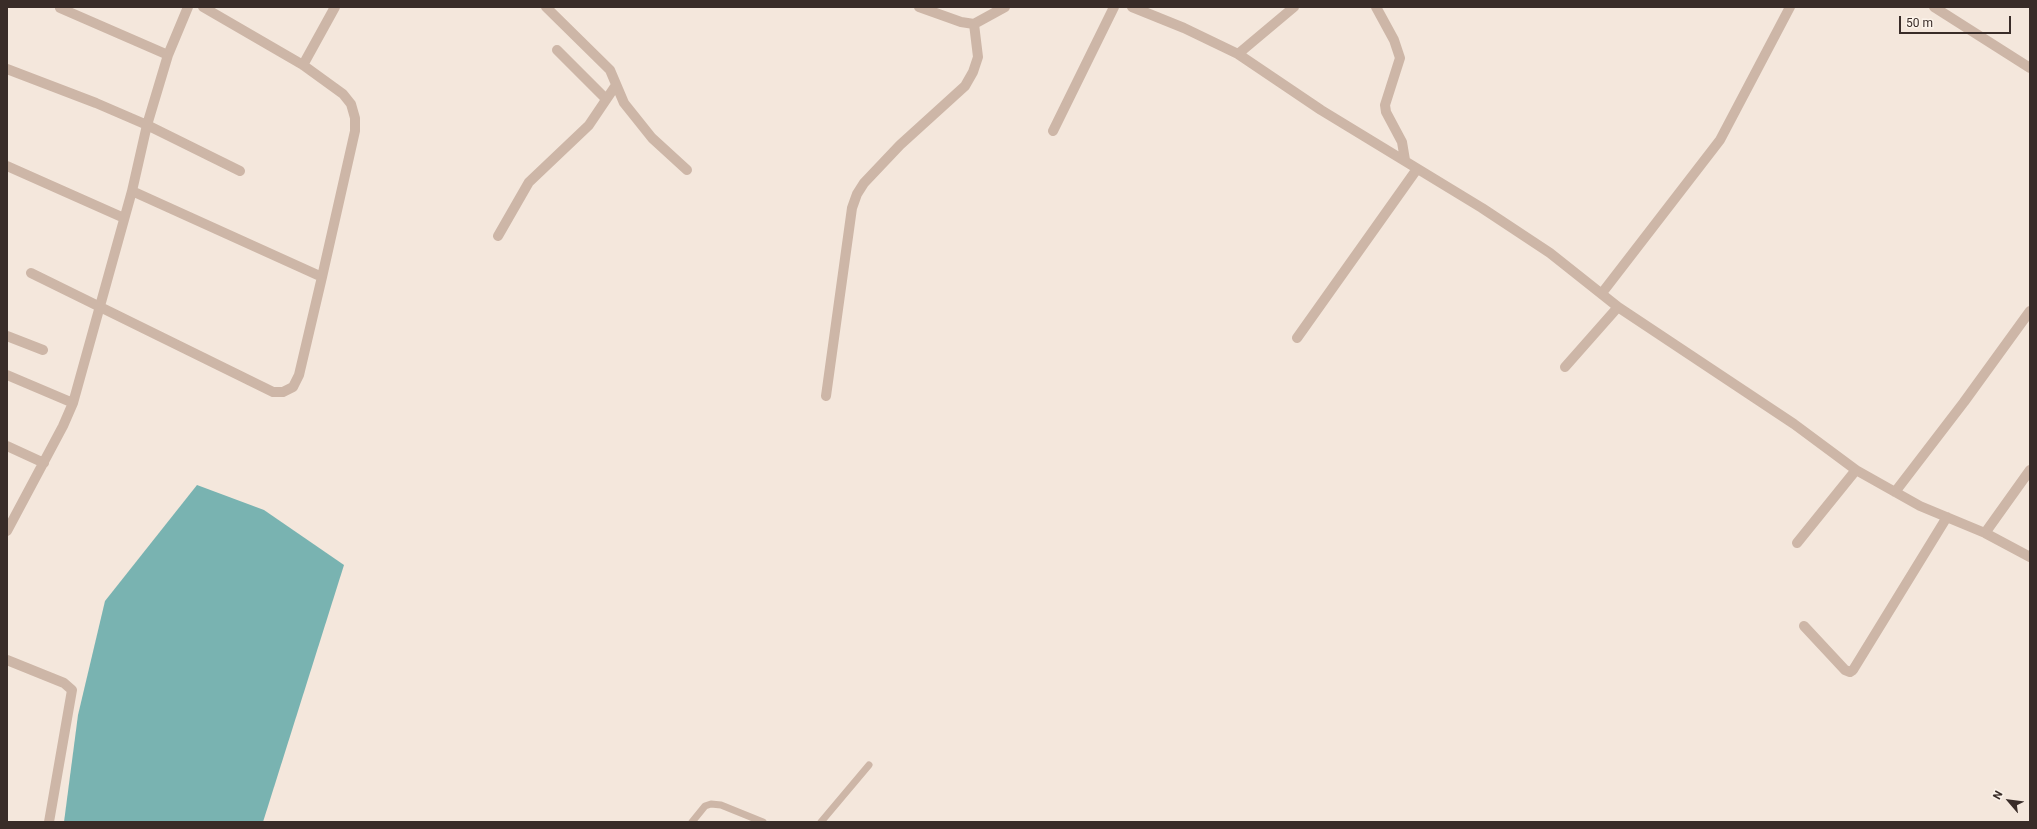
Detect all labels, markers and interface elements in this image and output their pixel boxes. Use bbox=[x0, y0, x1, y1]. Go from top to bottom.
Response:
scale bar bbox=[1901, 8, 2013, 34]
text: 50 m bbox=[1906, 16, 1933, 30]
north arrow bbox=[1989, 781, 2029, 821]
text: N bbox=[1990, 789, 2006, 802]

